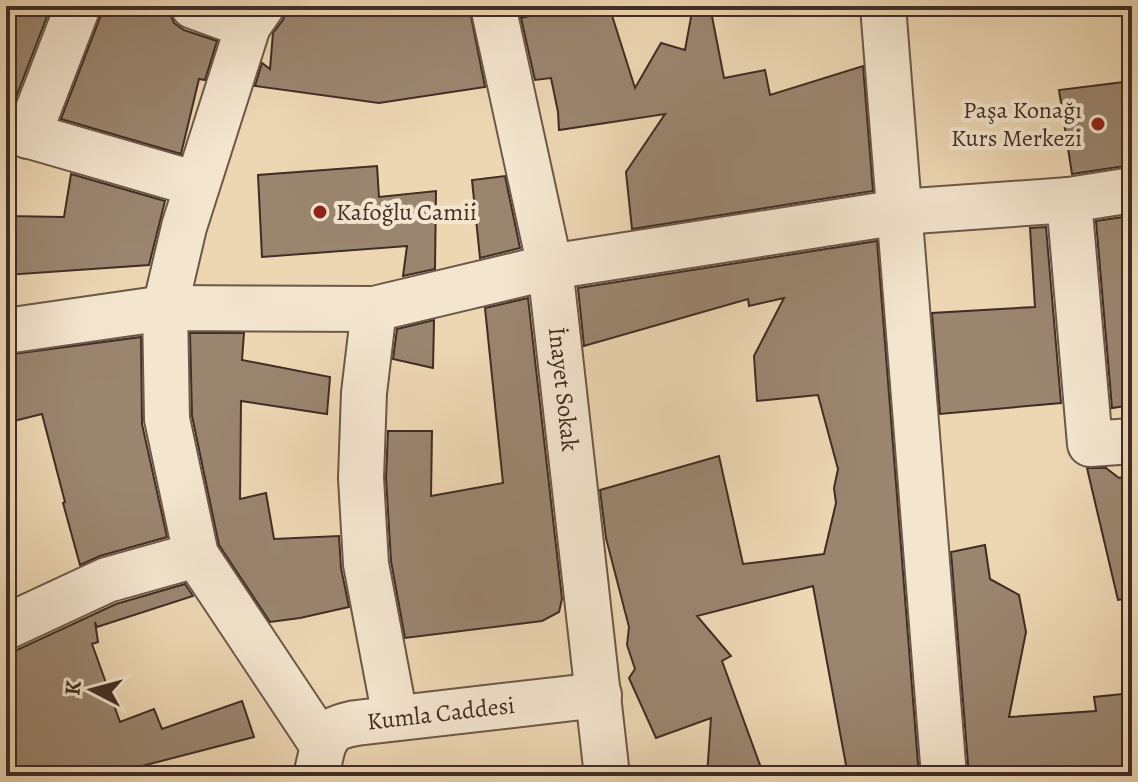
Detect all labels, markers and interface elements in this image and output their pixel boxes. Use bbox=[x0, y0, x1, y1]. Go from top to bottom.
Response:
place label: Paşa Konağı Kurs Merkezi bbox=[951, 94, 1082, 154]
marker: Paşa Konağı Kurs Merkezi bbox=[1089, 115, 1107, 133]
place label: Kafoğlu Camii bbox=[336, 196, 477, 228]
marker: Kafoğlu Camii bbox=[311, 203, 329, 221]
street label: İnayet Sokak bbox=[541, 325, 587, 453]
north arrow bbox=[52, 650, 132, 730]
text: K bbox=[57, 679, 89, 697]
street label: Kumla Caddesi bbox=[365, 689, 516, 738]

